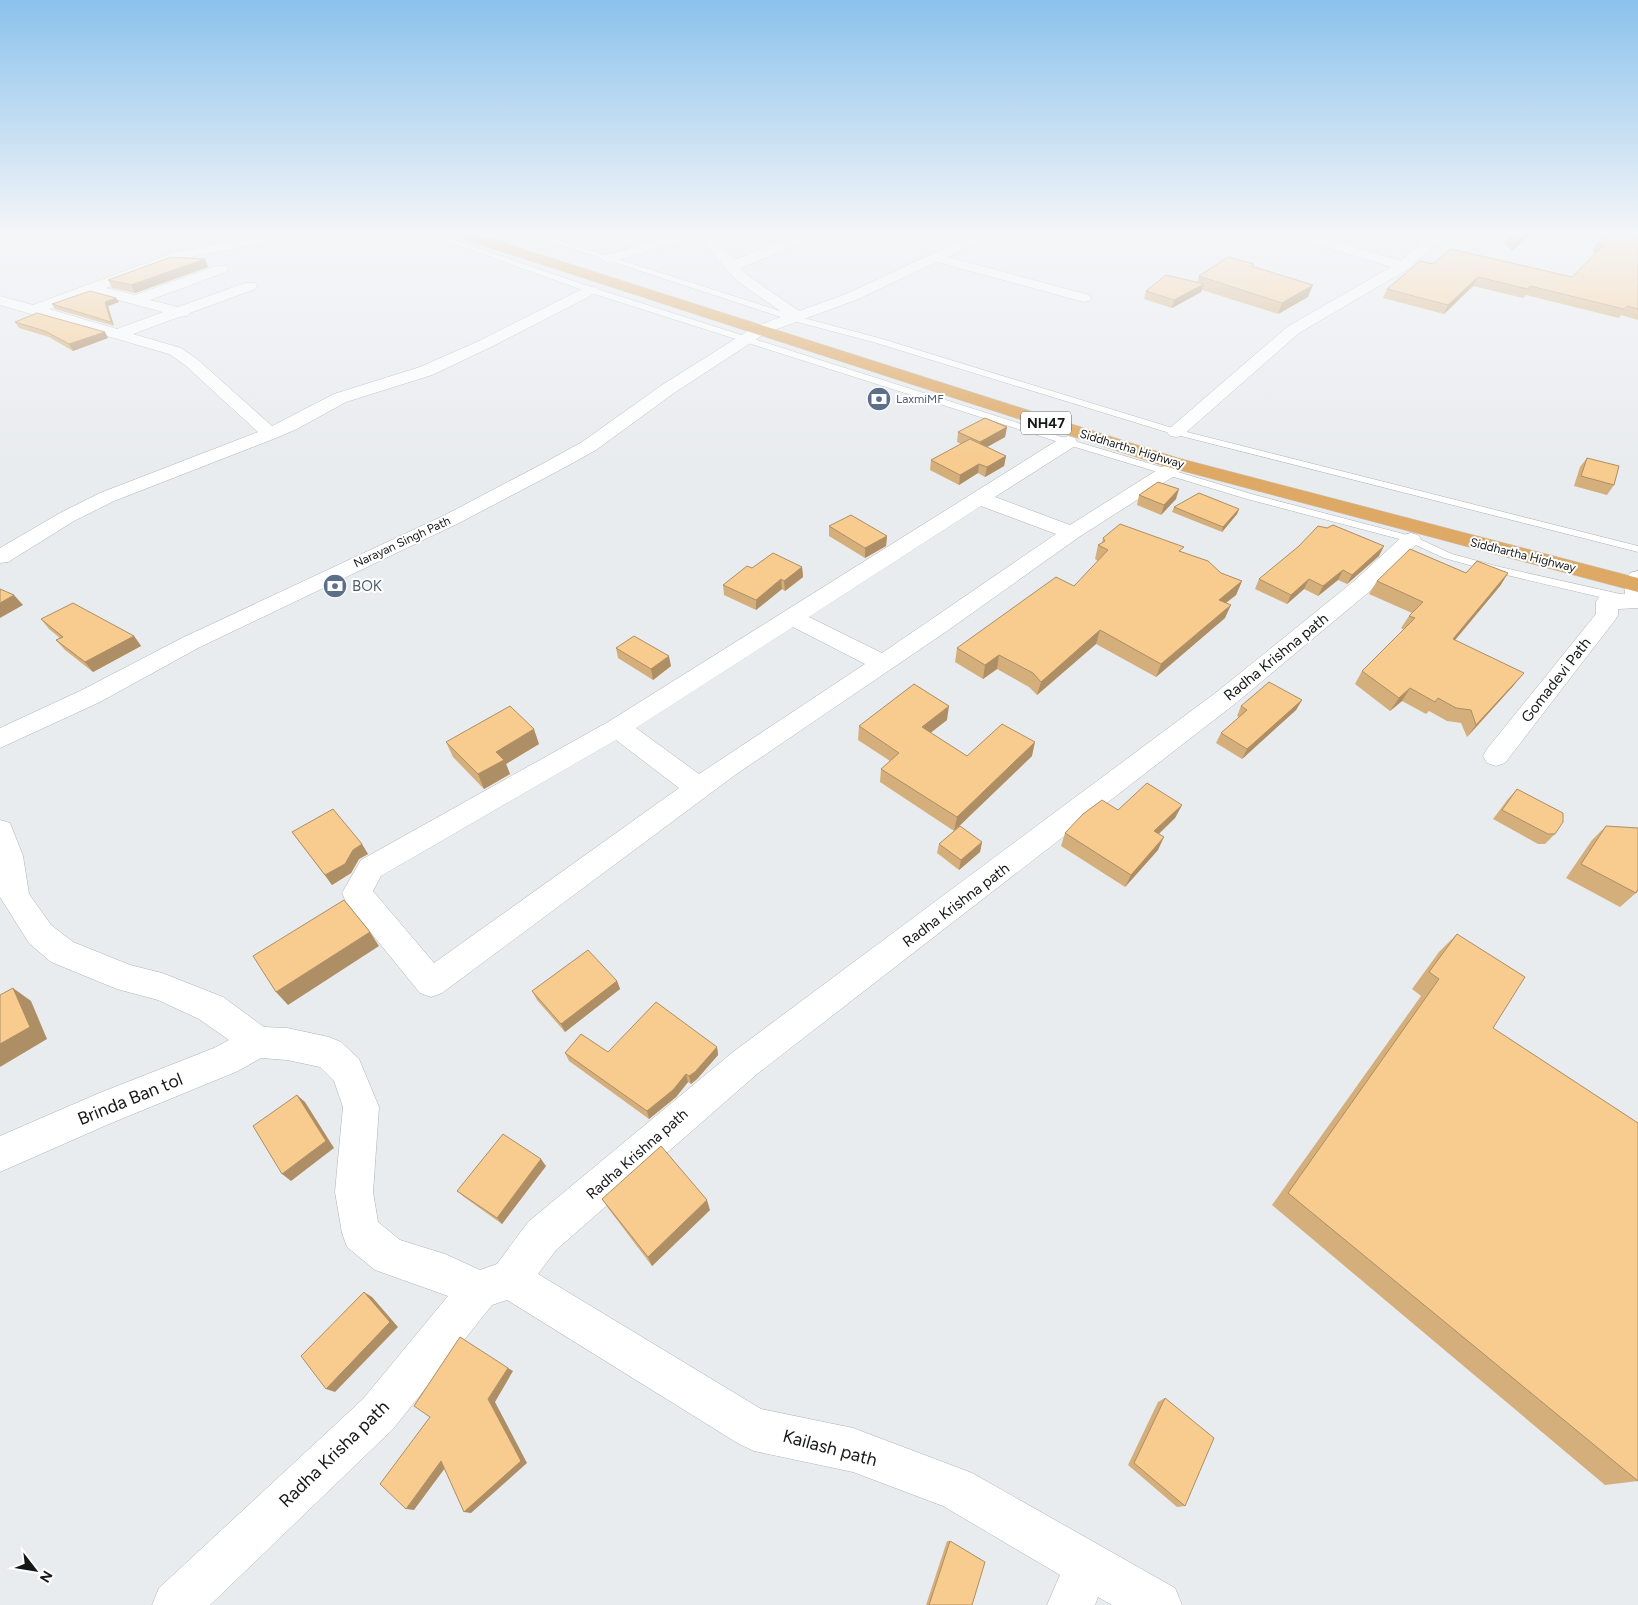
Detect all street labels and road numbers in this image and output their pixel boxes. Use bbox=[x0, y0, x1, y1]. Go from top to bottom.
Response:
road number: NH47 bbox=[1021, 412, 1071, 434]
street label: Siddhartha Highway bbox=[1078, 426, 1187, 472]
street label: Narayan Singh Path bbox=[351, 513, 453, 571]
street label: Siddhartha Highway bbox=[1469, 535, 1578, 575]
street label: Radha Krishna path bbox=[1220, 609, 1332, 705]
street label: Gomadevi Path bbox=[1517, 634, 1595, 726]
street label: Radha Krishna path bbox=[899, 859, 1013, 951]
street label: Brinda Ban tol bbox=[74, 1068, 186, 1130]
street label: Radha Krishna path bbox=[582, 1105, 692, 1203]
street label: Radha Krisha path bbox=[274, 1396, 394, 1512]
street label: Kailash path bbox=[780, 1425, 880, 1471]

